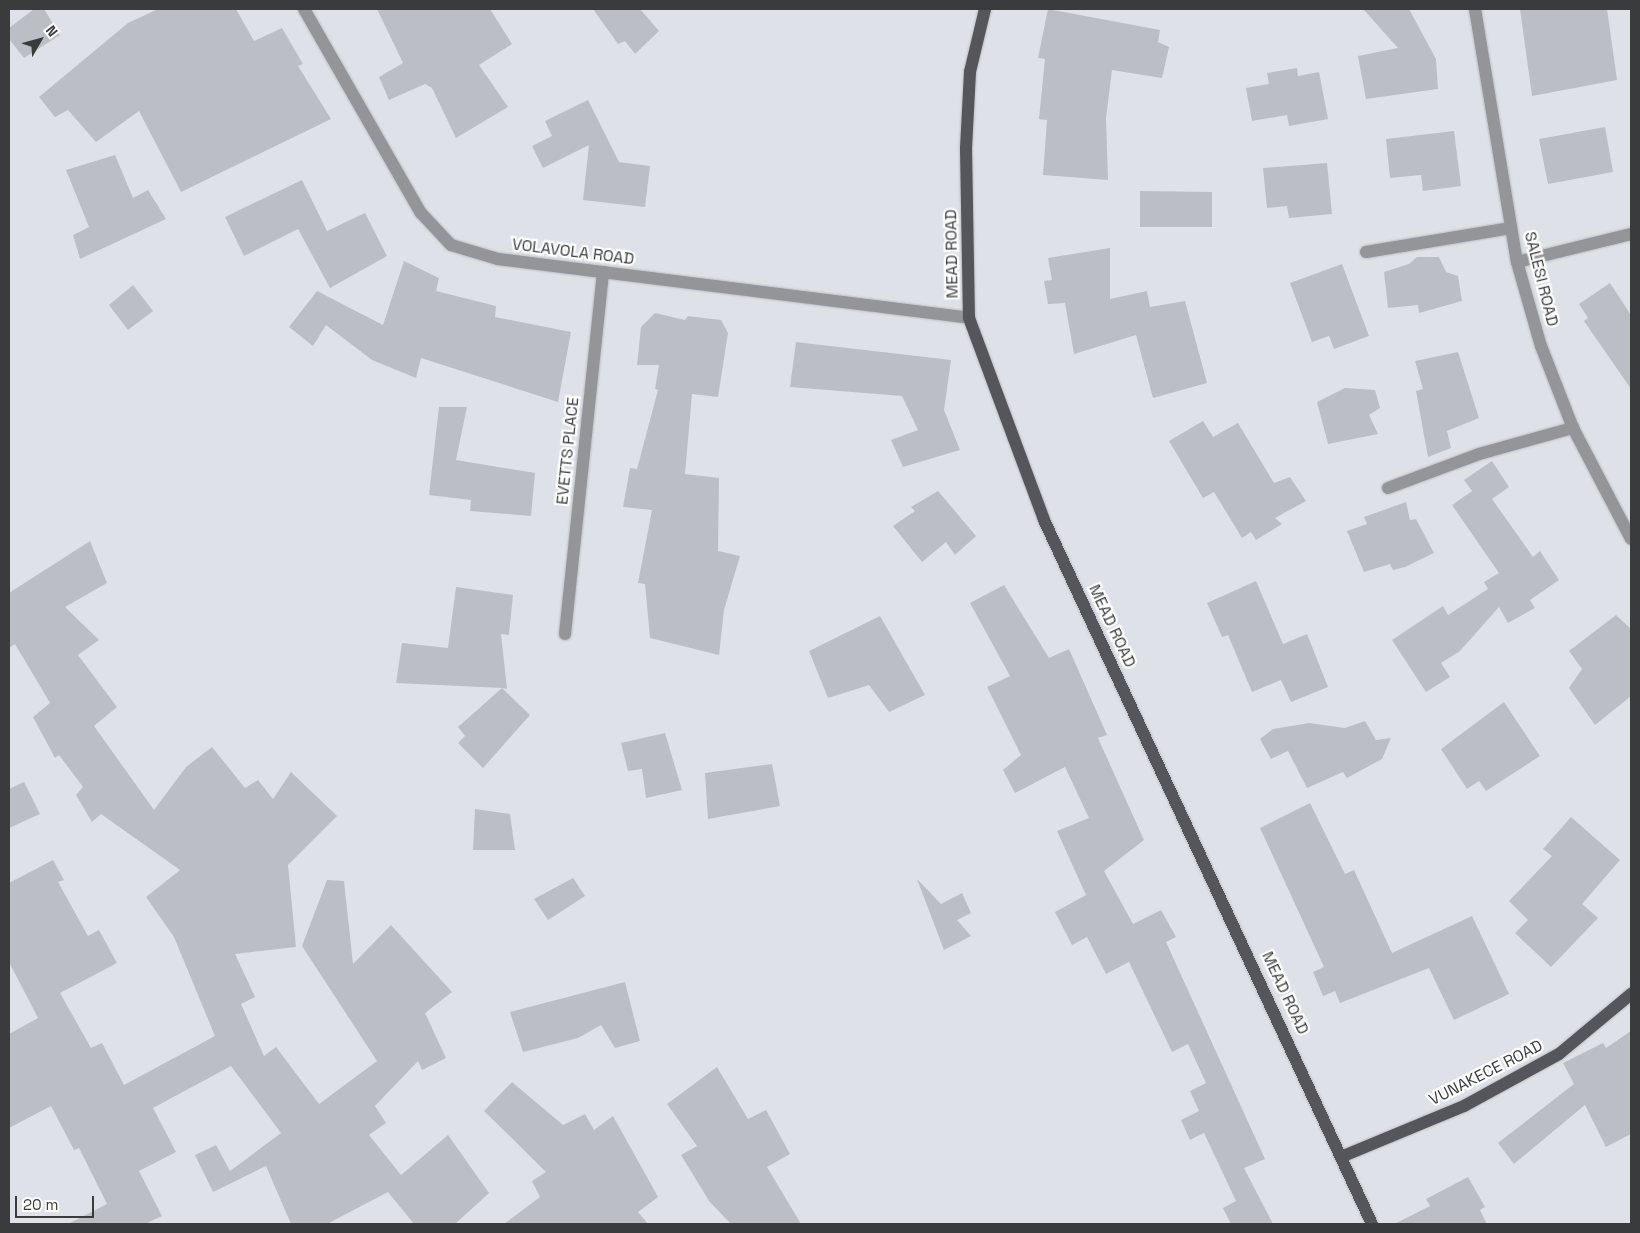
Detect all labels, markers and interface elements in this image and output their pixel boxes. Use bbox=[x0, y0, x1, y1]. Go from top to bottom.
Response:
north arrow bbox=[15, 15, 65, 65]
text: N bbox=[42, 22, 62, 40]
street label: MEAD ROAD bbox=[942, 209, 962, 299]
street label: SALESI ROAD bbox=[1520, 230, 1562, 328]
street label: VOLAVOLA ROAD bbox=[511, 235, 635, 269]
street label: EVETTS PLACE bbox=[553, 396, 583, 506]
street label: MEAD ROAD bbox=[1084, 582, 1140, 670]
street label: MEAD ROAD bbox=[1257, 949, 1313, 1037]
street label: VUNAKECE ROAD bbox=[1426, 1036, 1546, 1110]
scale bar bbox=[18, 1186, 96, 1218]
text: 20 m bbox=[23, 1195, 58, 1214]

